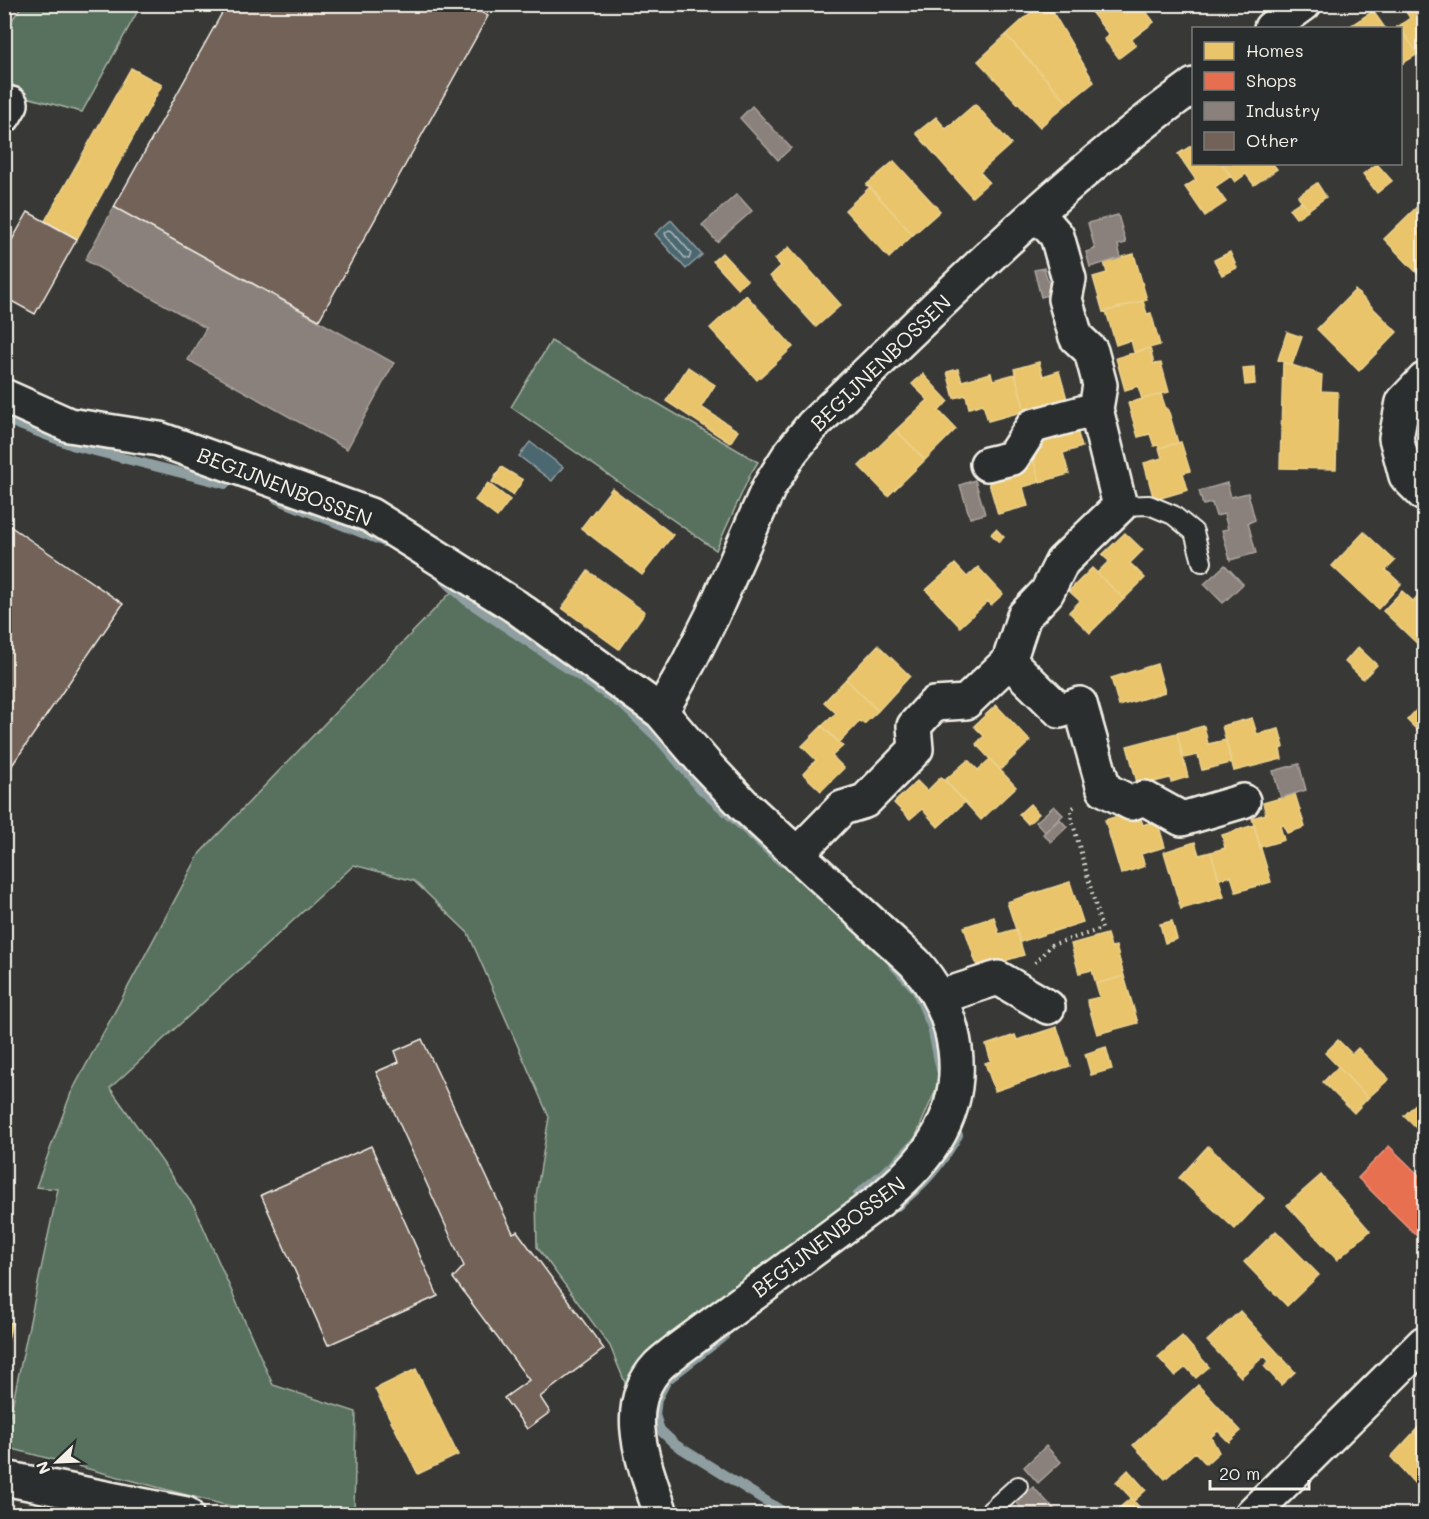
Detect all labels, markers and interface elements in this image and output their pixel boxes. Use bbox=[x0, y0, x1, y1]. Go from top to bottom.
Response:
legend bbox=[1192, 27, 1402, 165]
text: Homes bbox=[1246, 38, 1304, 62]
text: Shops bbox=[1246, 68, 1297, 92]
text: Industry bbox=[1246, 98, 1320, 122]
text: Other bbox=[1246, 128, 1299, 152]
street label: BEGIJNENBOSSEN bbox=[804, 288, 956, 436]
street label: BEGIJNENBOSSEN bbox=[194, 440, 376, 532]
street label: BEGIJNENBOSSEN bbox=[746, 1169, 910, 1303]
north arrow bbox=[27, 1432, 87, 1492]
scale bar bbox=[1210, 1453, 1309, 1491]
text: N bbox=[31, 1458, 55, 1478]
text: 20 m bbox=[1219, 1461, 1260, 1485]

